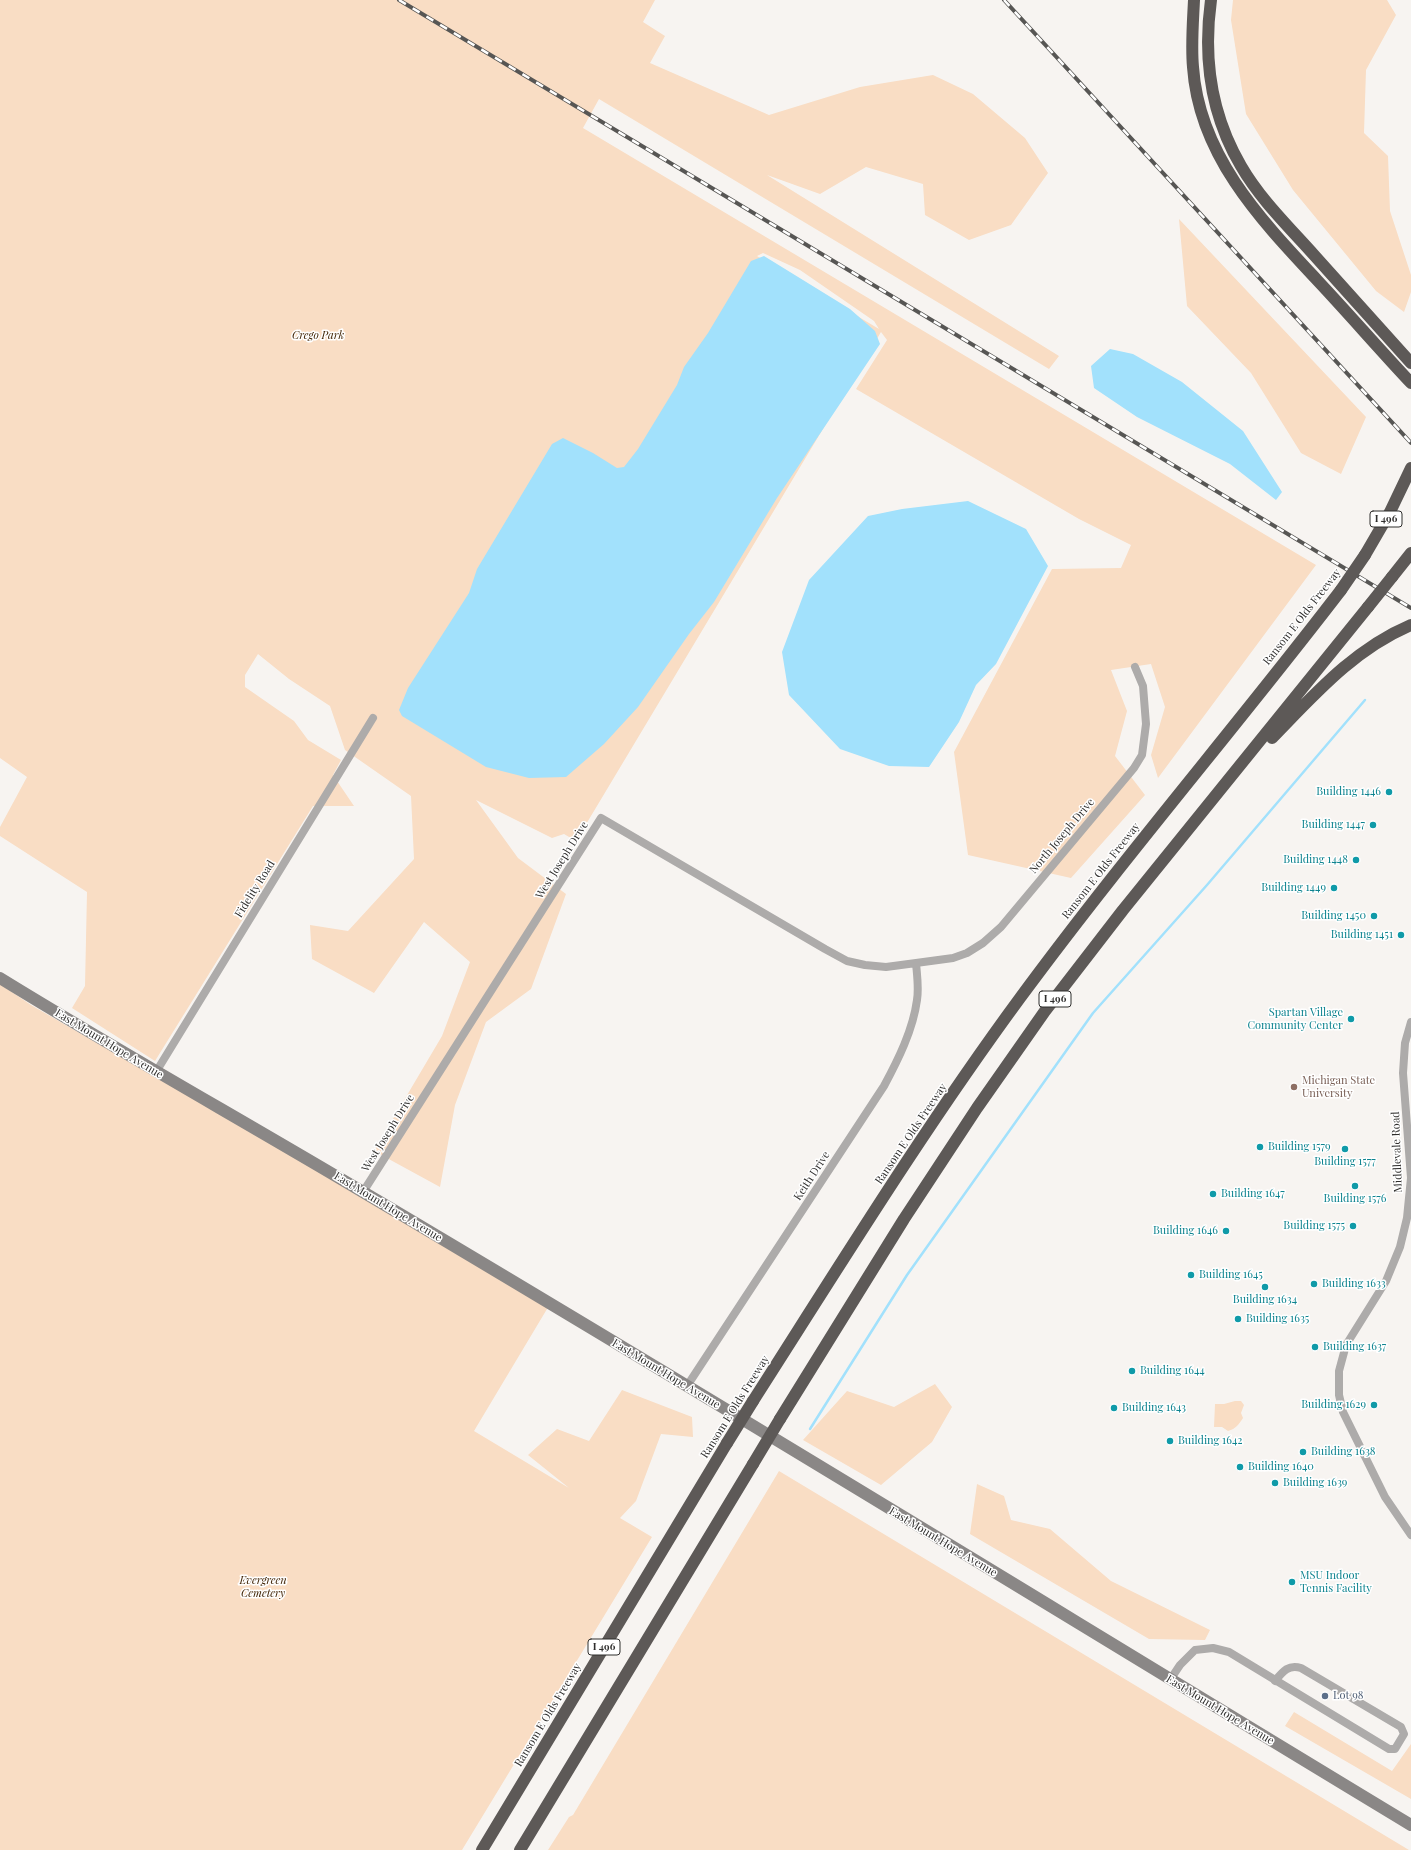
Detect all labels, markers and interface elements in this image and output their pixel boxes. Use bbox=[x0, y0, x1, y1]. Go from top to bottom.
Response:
park label: Crego Park bbox=[292, 329, 344, 343]
road number: I 496 bbox=[1370, 511, 1402, 527]
street label: Ransom E Olds Freeway bbox=[1260, 566, 1344, 668]
place label: Building 1446 bbox=[1316, 785, 1381, 799]
marker: Building 1446 bbox=[1384, 787, 1394, 797]
street label: North Joseph Drive bbox=[1027, 796, 1097, 876]
place label: Building 1447 bbox=[1302, 818, 1365, 832]
street label: West Joseph Drive bbox=[533, 819, 591, 901]
street label: Ransom E Olds Freeway bbox=[1059, 820, 1143, 922]
marker: Building 1447 bbox=[1368, 820, 1378, 830]
place label: Building 1448 bbox=[1283, 853, 1348, 867]
marker: Building 1448 bbox=[1351, 855, 1361, 865]
street label: Fidelity Road bbox=[232, 858, 278, 920]
place label: Building 1449 bbox=[1261, 881, 1326, 895]
marker: Building 1449 bbox=[1329, 883, 1339, 893]
place label: Building 1450 bbox=[1301, 909, 1366, 923]
marker: Building 1450 bbox=[1369, 911, 1379, 921]
place label: Building 1451 bbox=[1331, 928, 1393, 942]
marker: Building 1451 bbox=[1396, 930, 1406, 940]
road number: I 496 bbox=[1039, 991, 1071, 1007]
street label: East Mount Hope Avenue bbox=[53, 1006, 165, 1082]
place label: Spartan Village Community Center bbox=[1247, 1006, 1343, 1032]
marker: Spartan Village Community Center bbox=[1346, 1014, 1356, 1024]
place label: Michigan State University bbox=[1302, 1074, 1375, 1100]
street label: Ransom E Olds Freeway bbox=[872, 1081, 950, 1187]
marker: Michigan State University bbox=[1289, 1082, 1299, 1092]
street label: West Joseph Drive bbox=[359, 1092, 417, 1174]
street label: Middlevale Road bbox=[1389, 1111, 1405, 1193]
place label: Building 1579 bbox=[1268, 1140, 1331, 1154]
marker: Building 1579 bbox=[1255, 1142, 1265, 1152]
marker: Building 1577 bbox=[1340, 1144, 1350, 1154]
street label: Keith Drive bbox=[791, 1149, 833, 1203]
place label: Building 1577 bbox=[1314, 1155, 1376, 1169]
street label: East Mount Hope Avenue bbox=[332, 1169, 444, 1245]
marker: Building 1576 bbox=[1350, 1181, 1360, 1191]
place label: Building 1647 bbox=[1221, 1187, 1285, 1201]
marker: Building 1647 bbox=[1208, 1189, 1218, 1199]
place label: Building 1576 bbox=[1324, 1192, 1386, 1206]
place label: Building 1575 bbox=[1283, 1219, 1345, 1233]
marker: Building 1575 bbox=[1348, 1221, 1358, 1231]
place label: Building 1646 bbox=[1153, 1224, 1218, 1238]
marker: Building 1646 bbox=[1221, 1226, 1231, 1236]
place label: Building 1645 bbox=[1199, 1268, 1263, 1282]
marker: Building 1645 bbox=[1186, 1270, 1196, 1280]
place label: Building 1633 bbox=[1322, 1277, 1386, 1291]
marker: Building 1633 bbox=[1309, 1279, 1319, 1289]
marker: Building 1634 bbox=[1260, 1282, 1270, 1292]
place label: Building 1634 bbox=[1233, 1293, 1297, 1307]
place label: Building 1635 bbox=[1246, 1312, 1309, 1326]
marker: Building 1635 bbox=[1233, 1314, 1243, 1324]
street label: East Mount Hope Avenue bbox=[610, 1336, 722, 1412]
place label: Building 1637 bbox=[1323, 1340, 1386, 1354]
marker: Building 1637 bbox=[1310, 1342, 1320, 1352]
street label: Ransom E Olds Freeway bbox=[698, 1353, 772, 1461]
place label: Building 1644 bbox=[1140, 1364, 1205, 1378]
marker: Building 1644 bbox=[1127, 1366, 1137, 1376]
place label: Building 1629 bbox=[1301, 1398, 1366, 1412]
marker: Building 1629 bbox=[1369, 1400, 1379, 1410]
place label: Building 1643 bbox=[1122, 1401, 1186, 1415]
marker: Building 1643 bbox=[1109, 1403, 1119, 1413]
place label: Building 1642 bbox=[1178, 1434, 1243, 1448]
marker: Building 1642 bbox=[1165, 1436, 1175, 1446]
place label: Building 1638 bbox=[1311, 1445, 1376, 1459]
marker: Building 1638 bbox=[1298, 1447, 1308, 1457]
place label: Building 1640 bbox=[1248, 1460, 1314, 1474]
marker: Building 1640 bbox=[1235, 1462, 1245, 1472]
place label: Building 1639 bbox=[1283, 1476, 1347, 1490]
marker: Building 1639 bbox=[1270, 1478, 1280, 1488]
street label: East Mount Hope Avenue bbox=[887, 1504, 999, 1580]
place label: MSU Indoor Tennis Facility bbox=[1300, 1569, 1372, 1595]
park label: Evergreen Cemetery bbox=[239, 1574, 287, 1600]
marker: MSU Indoor Tennis Facility bbox=[1287, 1577, 1297, 1587]
road number: I 496 bbox=[588, 1639, 620, 1655]
street label: Ransom E Olds Freeway bbox=[512, 1661, 584, 1769]
street label: East Mount Hope Avenue bbox=[1164, 1672, 1276, 1748]
place label: Lot 98 bbox=[1333, 1689, 1363, 1703]
marker: Lot 98 bbox=[1320, 1691, 1330, 1701]

